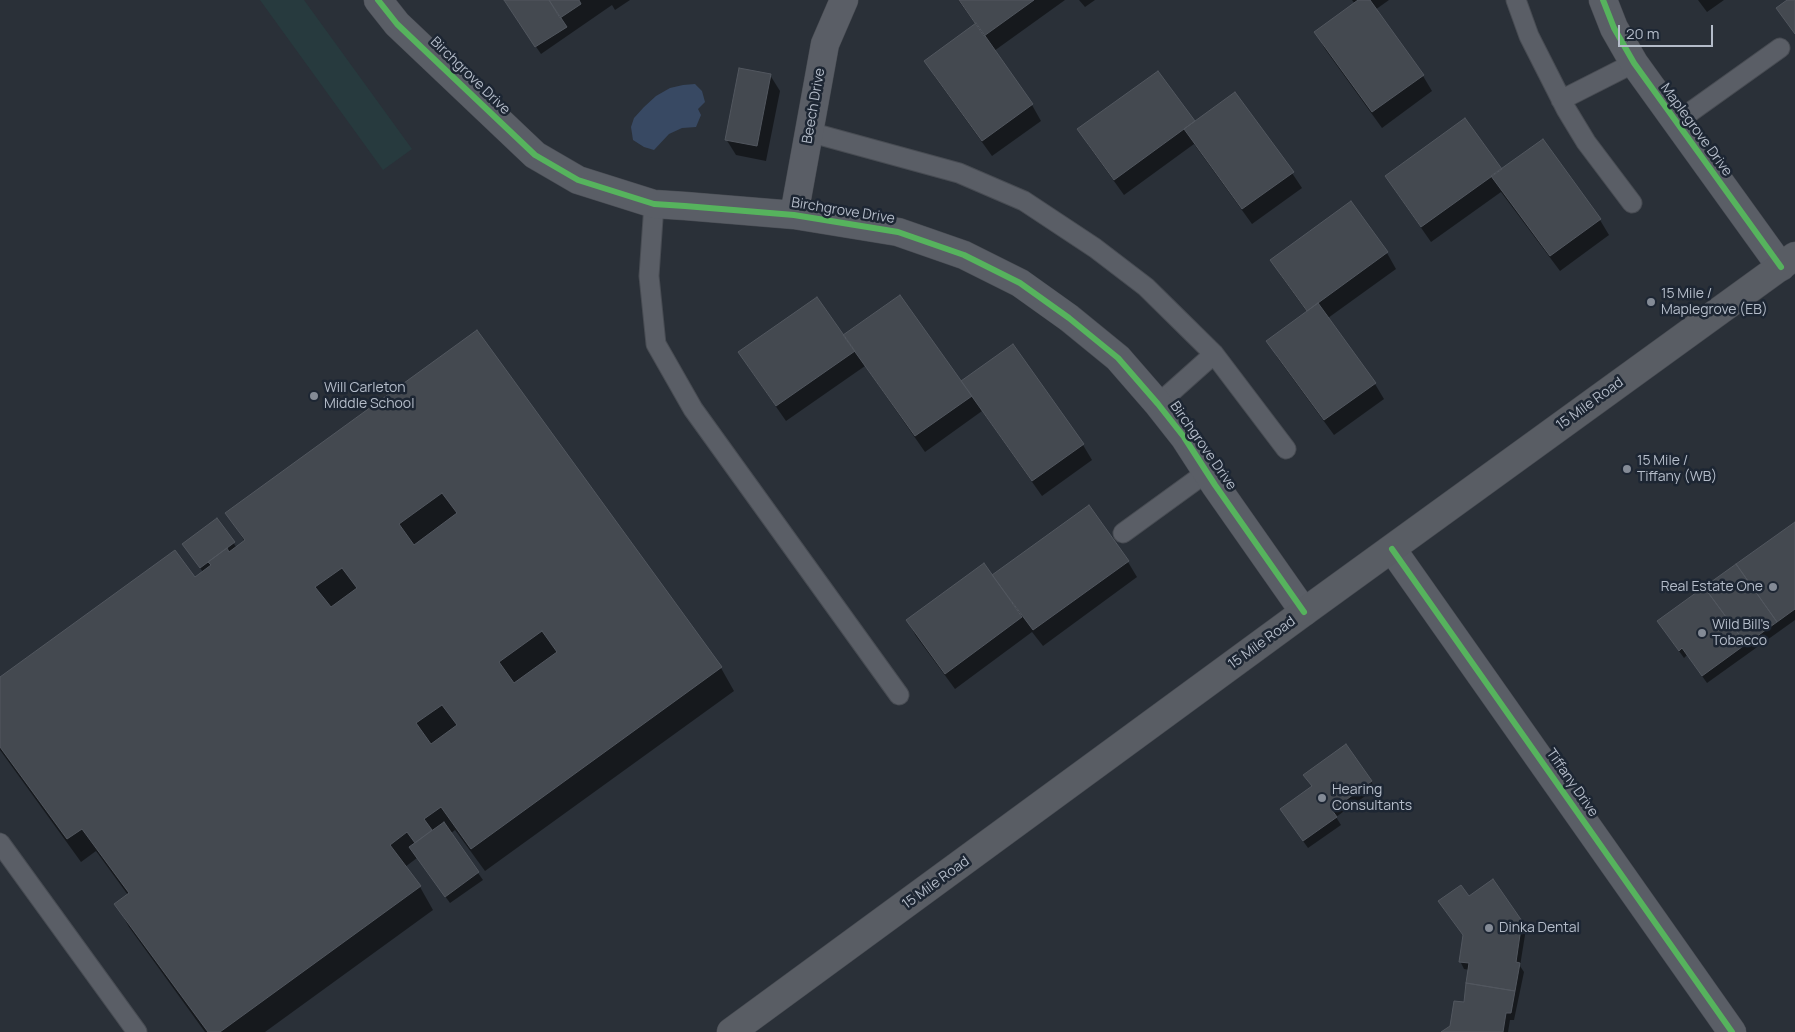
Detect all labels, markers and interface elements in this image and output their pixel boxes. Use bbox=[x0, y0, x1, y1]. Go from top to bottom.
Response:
scale bar bbox=[1620, 15, 1715, 47]
text: 20 m bbox=[1626, 23, 1659, 44]
street label: Birchgrove Drive bbox=[427, 34, 513, 118]
street label: Beech Drive bbox=[799, 67, 829, 145]
street label: Maplegrove Drive bbox=[1657, 80, 1735, 180]
street label: Birchgrove Drive bbox=[790, 195, 896, 227]
place label: 15 Mile / Maplegrove (EB) bbox=[1661, 286, 1768, 318]
marker: 15 Mile / Maplegrove (EB) bbox=[1645, 296, 1657, 308]
street label: 15 Mile Road bbox=[1553, 374, 1627, 434]
place label: Will Carleton Middle School bbox=[324, 380, 414, 412]
marker: Will Carleton Middle School bbox=[308, 390, 320, 402]
street label: Birchgrove Drive bbox=[1166, 398, 1240, 494]
place label: 15 Mile / Tiffany (WB) bbox=[1637, 453, 1717, 486]
marker: 15 Mile / Tiffany (WB) bbox=[1621, 463, 1633, 475]
place label: Real Estate One bbox=[1661, 579, 1763, 595]
marker: Real Estate One bbox=[1767, 581, 1779, 593]
street label: 15 Mile Road bbox=[1225, 613, 1299, 673]
place label: Wild Bill's Tobacco bbox=[1712, 617, 1770, 650]
marker: Wild Bill's Tobacco bbox=[1696, 627, 1708, 639]
street label: Tiffany Drive bbox=[1542, 746, 1602, 820]
place label: Hearing Consultants bbox=[1332, 782, 1412, 814]
marker: Hearing Consultants bbox=[1316, 792, 1328, 804]
street label: 15 Mile Road bbox=[899, 853, 973, 913]
place label: Dinka Dental bbox=[1499, 920, 1580, 936]
marker: Dinka Dental bbox=[1483, 922, 1495, 934]

